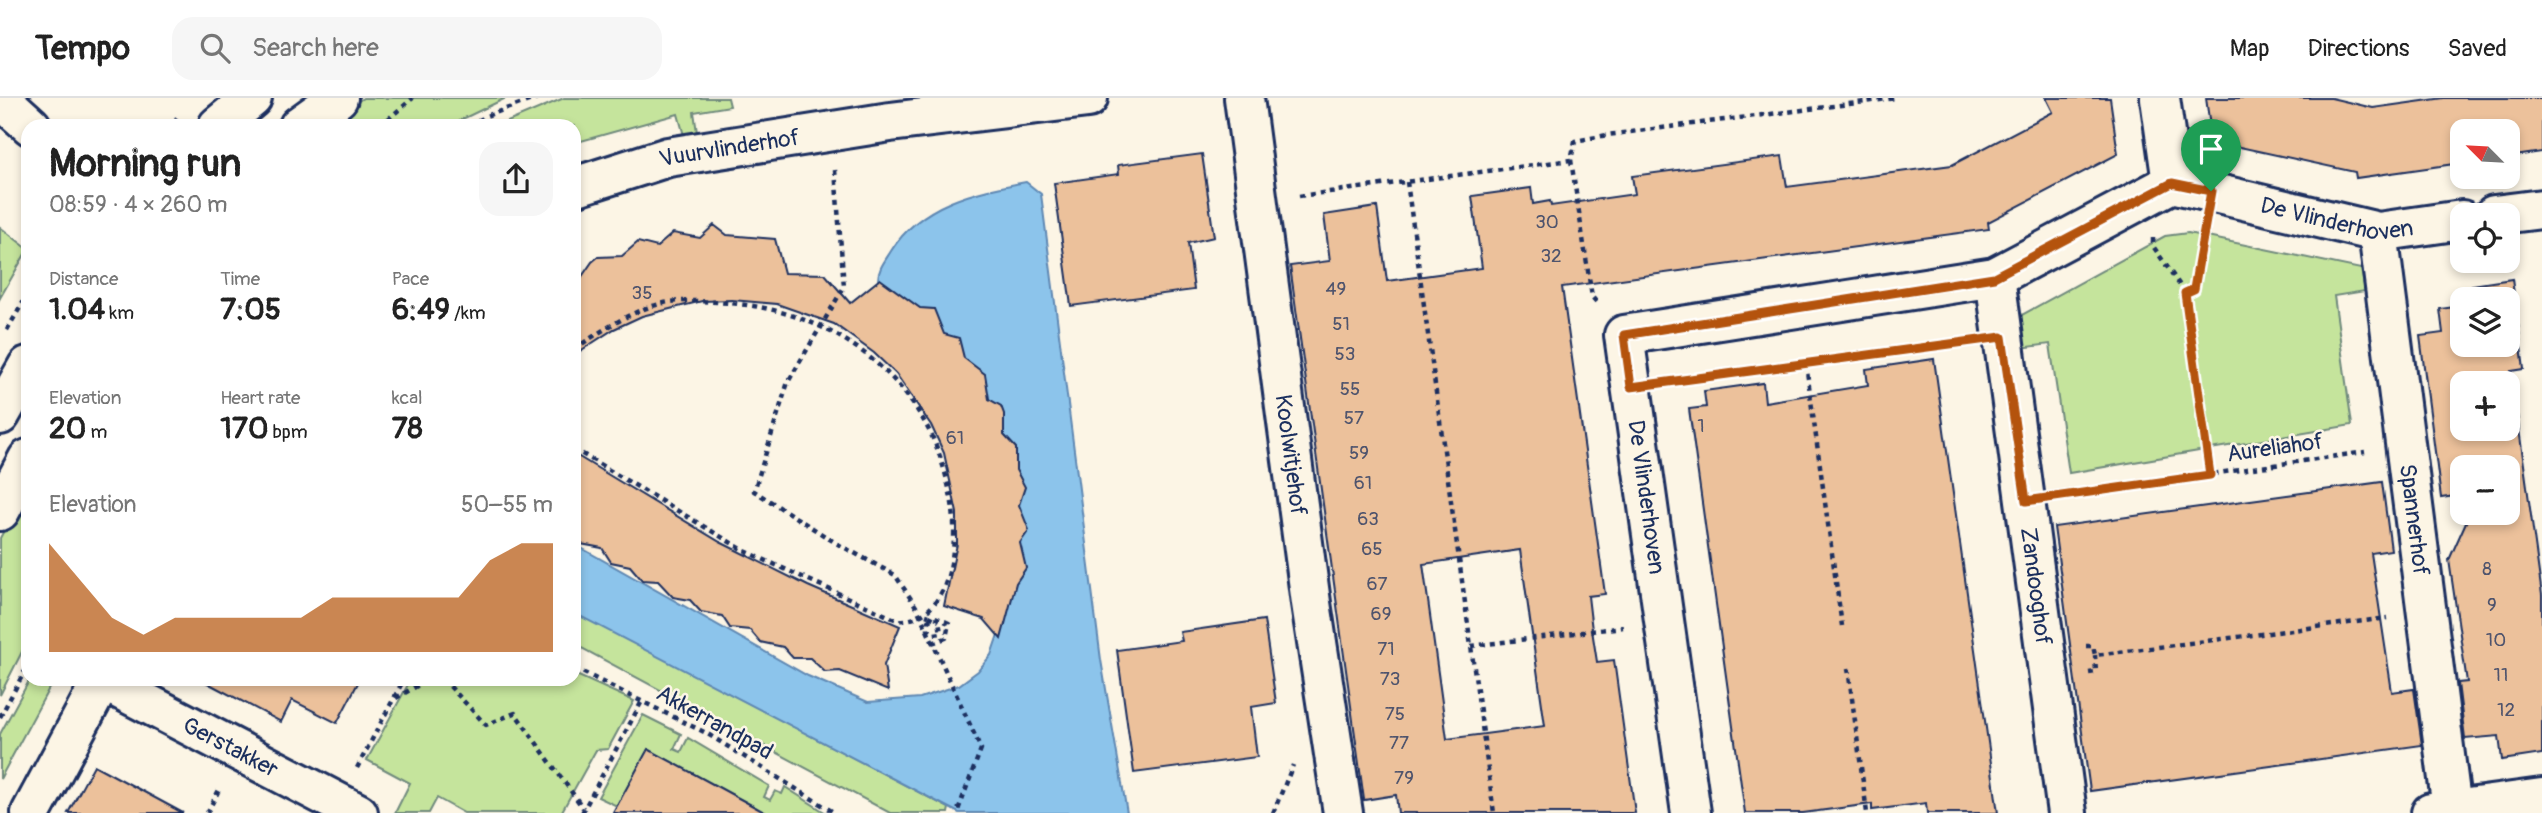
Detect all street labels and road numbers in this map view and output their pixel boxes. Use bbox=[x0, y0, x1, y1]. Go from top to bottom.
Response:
street label: Vuurvlinderhof bbox=[656, 122, 802, 174]
street label: De Vlinderhoven bbox=[2258, 191, 2415, 247]
street label: Koolwitjehof bbox=[1268, 392, 1313, 517]
street label: De Vlinderhoven bbox=[1621, 418, 1672, 576]
street label: Aureliahof bbox=[2225, 426, 2325, 469]
street label: Spannerhof bbox=[2393, 462, 2436, 577]
street label: Zandooghof bbox=[2014, 526, 2058, 647]
street label: Akkerrandpad bbox=[651, 678, 778, 766]
street label: Gerstakker bbox=[178, 710, 283, 784]

